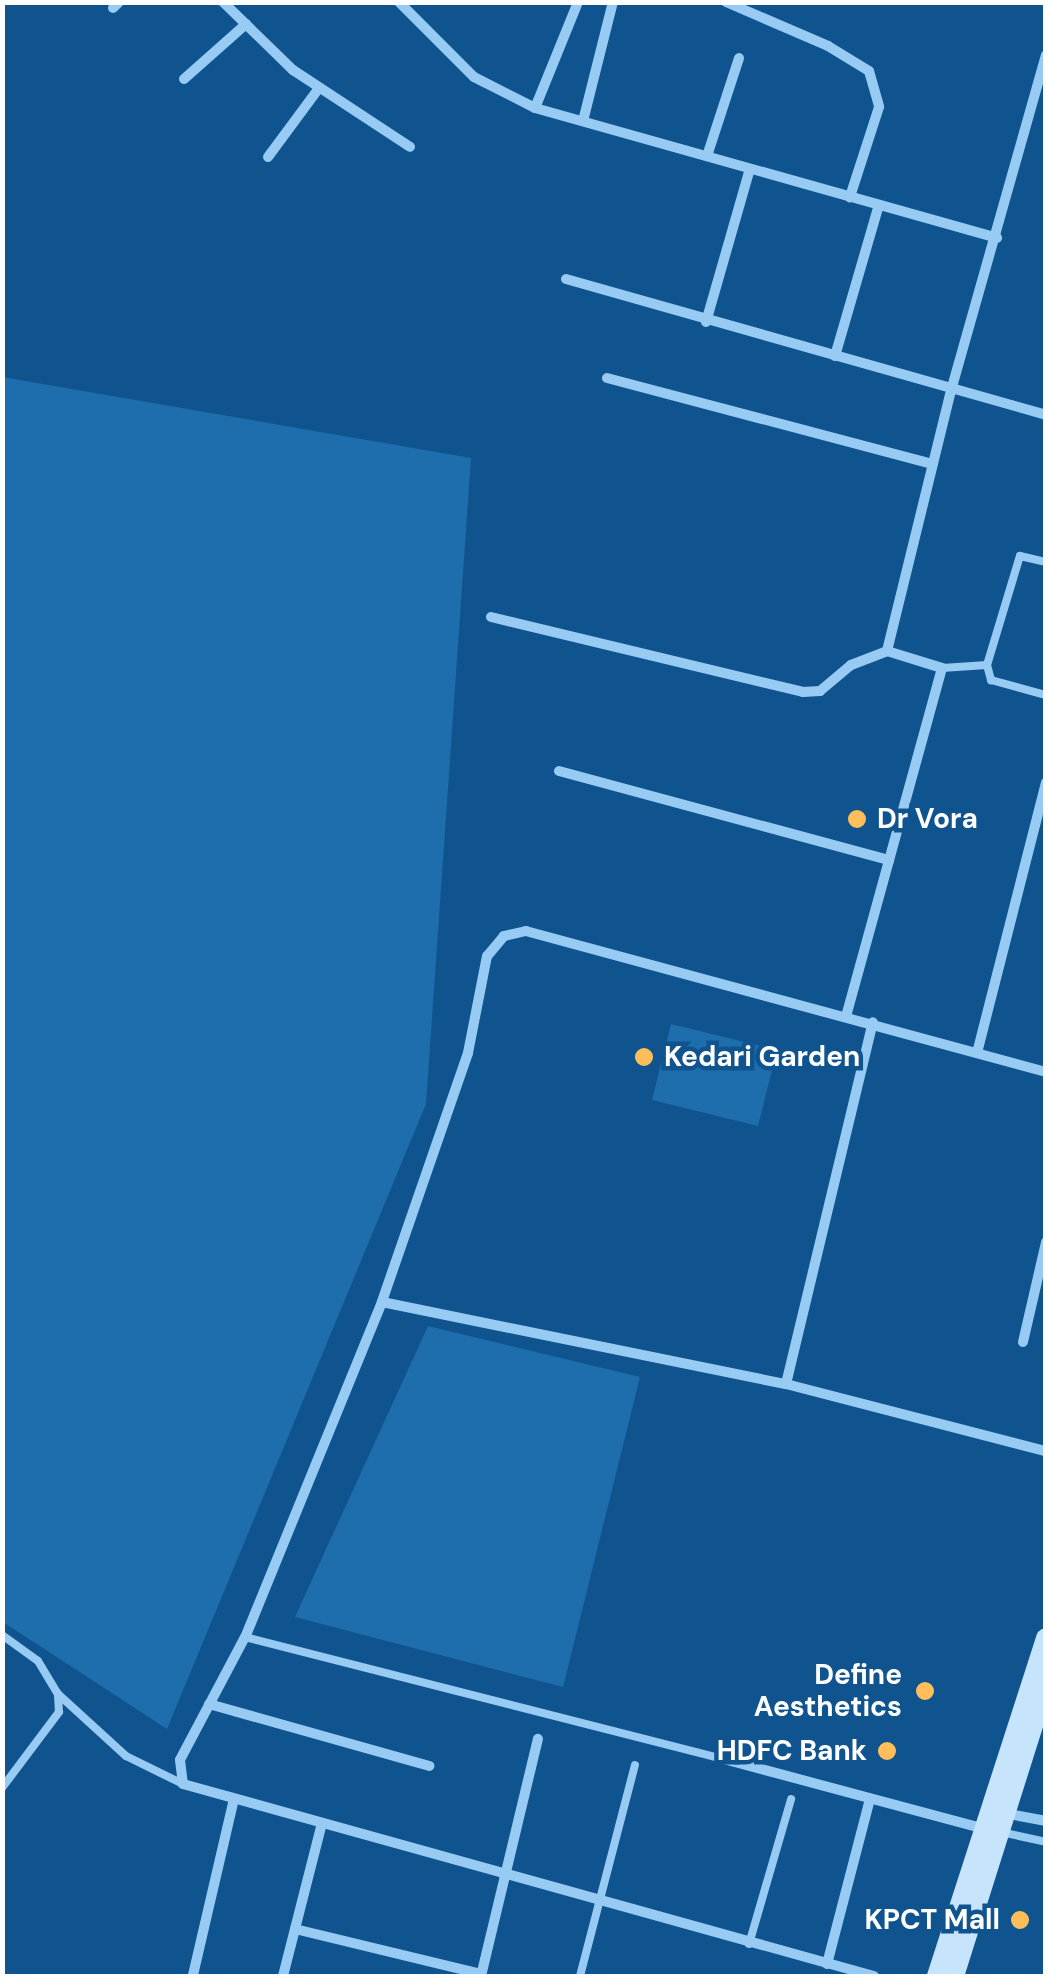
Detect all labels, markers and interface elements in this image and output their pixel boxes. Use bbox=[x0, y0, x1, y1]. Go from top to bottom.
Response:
place label: Dr Vora bbox=[877, 802, 978, 836]
marker: Dr Vora bbox=[846, 808, 868, 830]
place label: Kedari Garden bbox=[664, 1040, 860, 1074]
marker: Kedari Garden bbox=[633, 1046, 655, 1068]
place label: Define Aesthetics bbox=[754, 1658, 902, 1724]
marker: Define Aesthetics bbox=[912, 1678, 938, 1704]
place label: HDFC Bank bbox=[717, 1734, 867, 1768]
marker: HDFC Bank bbox=[876, 1740, 898, 1762]
place label: KPCT Mall bbox=[865, 1903, 1000, 1937]
marker: KPCT Mall bbox=[1009, 1909, 1031, 1931]

